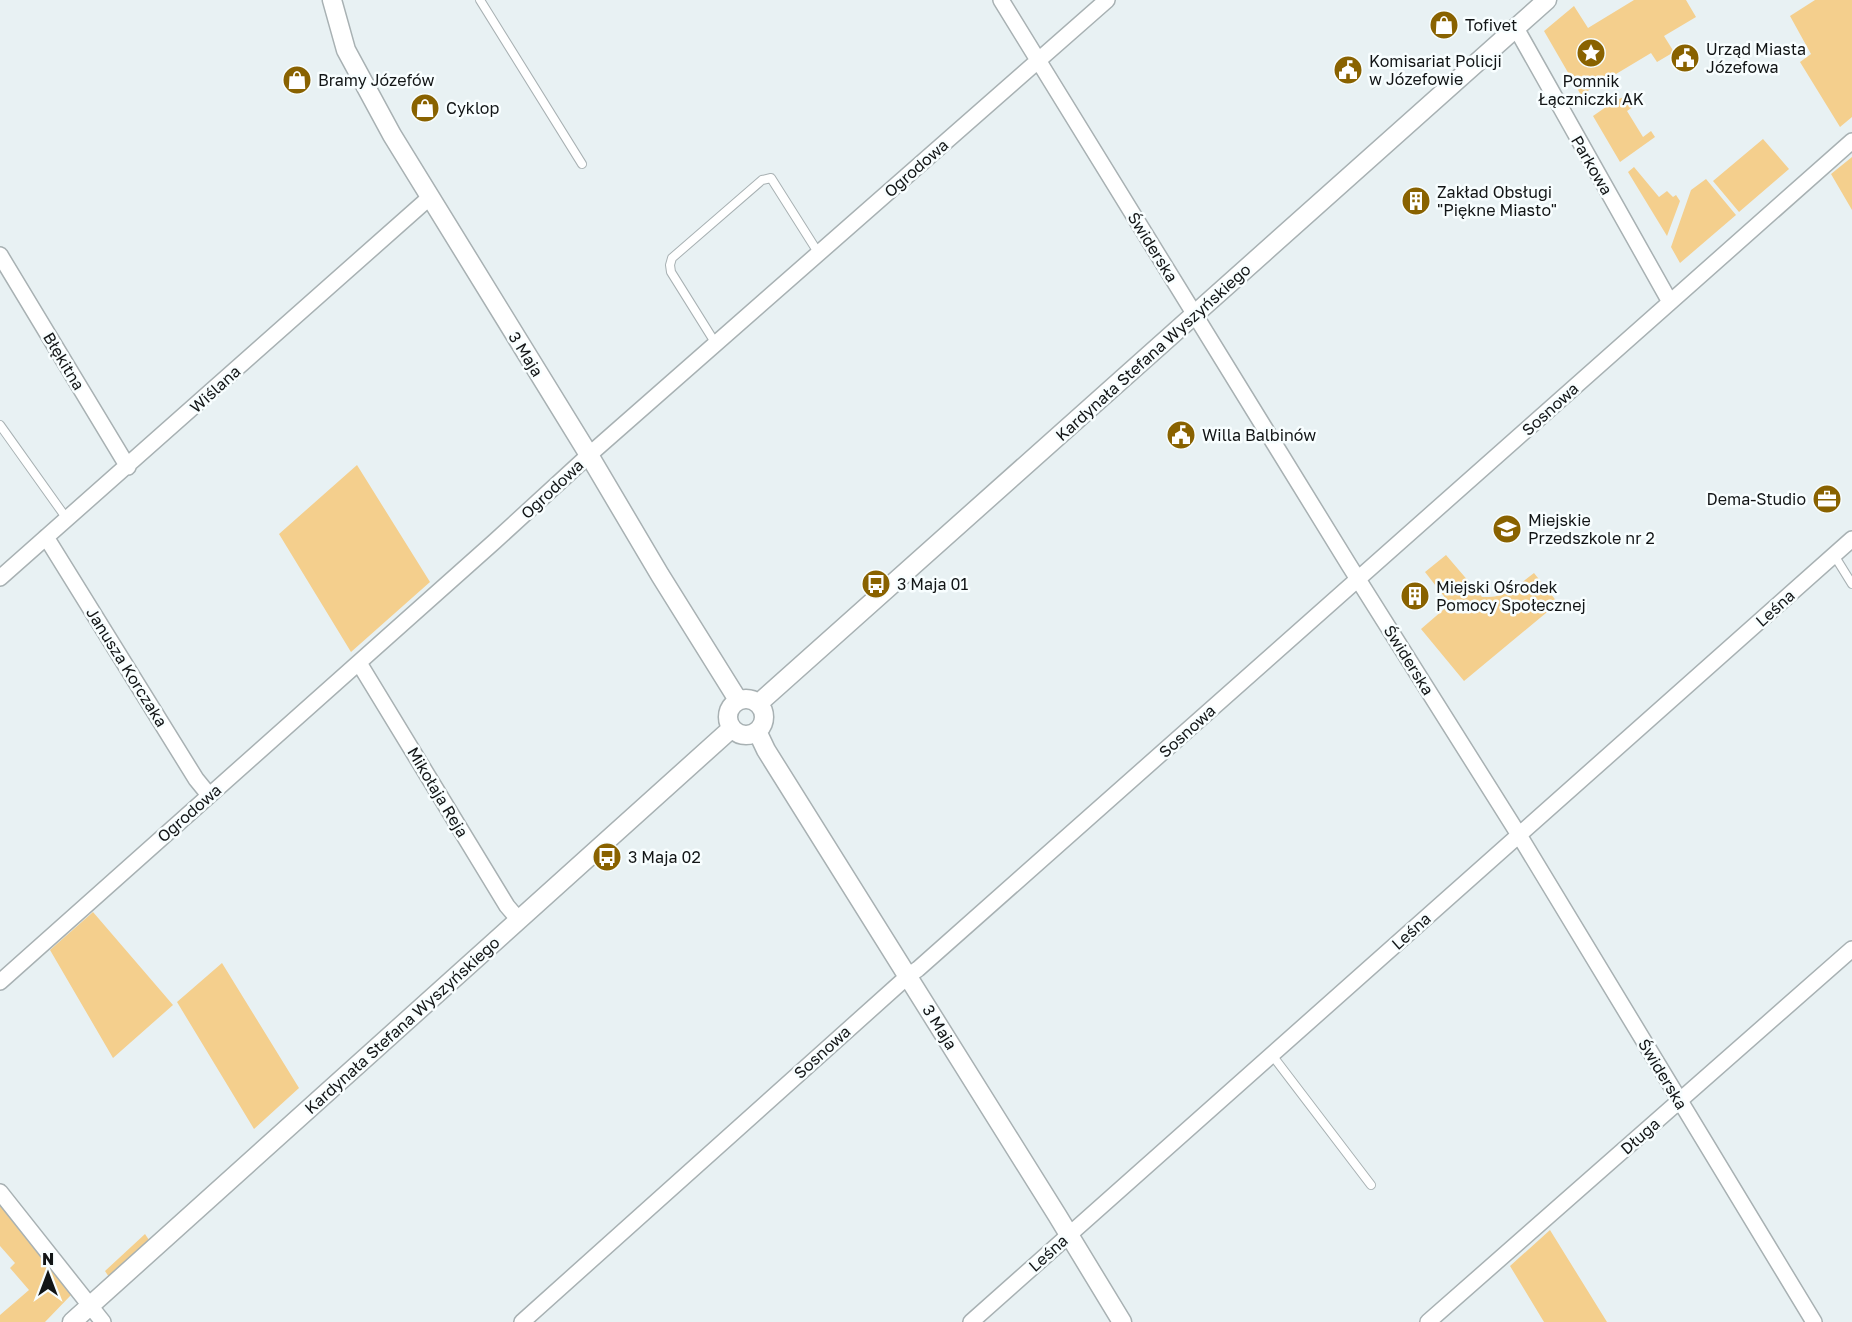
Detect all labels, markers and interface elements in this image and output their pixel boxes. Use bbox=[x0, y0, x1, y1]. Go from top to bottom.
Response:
shop icon: Tofivet bbox=[1428, 9, 1460, 41]
place label: Tofivet bbox=[1465, 15, 1517, 35]
place icon: Pomnik Łączniczki AK bbox=[1575, 37, 1607, 69]
place label: Urząd Miasta Józefowa bbox=[1706, 39, 1806, 77]
public building icon: Urząd Miasta Józefowa bbox=[1669, 42, 1701, 74]
place label: Komisariat Policji w Józefowie bbox=[1369, 51, 1502, 89]
public building icon: Komisariat Policji w Józefowie bbox=[1332, 54, 1364, 86]
shop icon: Bramy Józefów bbox=[281, 64, 313, 96]
place label: Bramy Józefów bbox=[318, 70, 435, 90]
place label: Pomnik Łączniczki AK bbox=[1538, 71, 1644, 109]
shop icon: Cyklop bbox=[409, 92, 441, 124]
place label: Cyklop bbox=[446, 98, 499, 118]
street label: Parkowa bbox=[1567, 132, 1617, 198]
street label: Ogrodowa bbox=[880, 135, 952, 201]
place label: Zakład Obsługi "Piękne Miasto" bbox=[1437, 182, 1557, 220]
building icon: Zakład Obsługi "Piękne Miasto" bbox=[1400, 185, 1432, 217]
street label: Świderska bbox=[1124, 208, 1182, 286]
street label: Kardynała Stefana Wyszyńskiego bbox=[1051, 259, 1255, 445]
street label: Błękitna bbox=[39, 328, 89, 394]
street label: 3 Maja bbox=[504, 328, 548, 380]
street label: Wiślana bbox=[186, 361, 244, 417]
street label: Sosnowa bbox=[1518, 378, 1582, 440]
public building icon: Willa Balbinów bbox=[1165, 419, 1197, 451]
place label: Willa Balbinów bbox=[1202, 425, 1316, 445]
street label: Ogrodowa bbox=[517, 455, 587, 523]
office icon: Dema-Studio bbox=[1811, 483, 1843, 515]
place label: Dema-Studio bbox=[1707, 489, 1806, 509]
place label: Miejskie Przedszkole nr 2 bbox=[1528, 510, 1655, 548]
school or university icon: Miejskie Przedszkole nr 2 bbox=[1491, 513, 1523, 545]
bus stop icon: 3 Maja 01 bbox=[860, 568, 892, 600]
place label: 3 Maja 01 bbox=[897, 574, 968, 594]
place label: Miejski Ośrodek Pomocy Społecznej bbox=[1436, 577, 1586, 615]
building icon: Miejski Ośrodek Pomocy Społecznej bbox=[1399, 580, 1431, 612]
street label: Leśna bbox=[1751, 585, 1799, 631]
street label: Janusza Korczaka bbox=[82, 603, 172, 731]
street label: Świderska bbox=[1380, 621, 1438, 699]
street label: Sosnowa bbox=[1155, 700, 1219, 762]
street label: Mikołaja Reja bbox=[403, 743, 473, 841]
street label: Ogrodowa bbox=[153, 780, 225, 846]
bus stop icon: 3 Maja 02 bbox=[591, 841, 623, 873]
place label: 3 Maja 02 bbox=[628, 847, 701, 867]
street label: Leśna bbox=[1387, 908, 1435, 954]
street label: Kardynała Stefana Wyszyńskiego bbox=[300, 932, 504, 1118]
street label: 3 Maja bbox=[918, 1001, 962, 1053]
street label: Sosnowa bbox=[790, 1021, 854, 1083]
street label: Świderska bbox=[1634, 1035, 1692, 1113]
street label: Długa bbox=[1616, 1114, 1664, 1158]
street label: Leśna bbox=[1024, 1230, 1072, 1276]
north arrow bbox=[18, 1244, 78, 1304]
text: N bbox=[42, 1249, 54, 1269]

